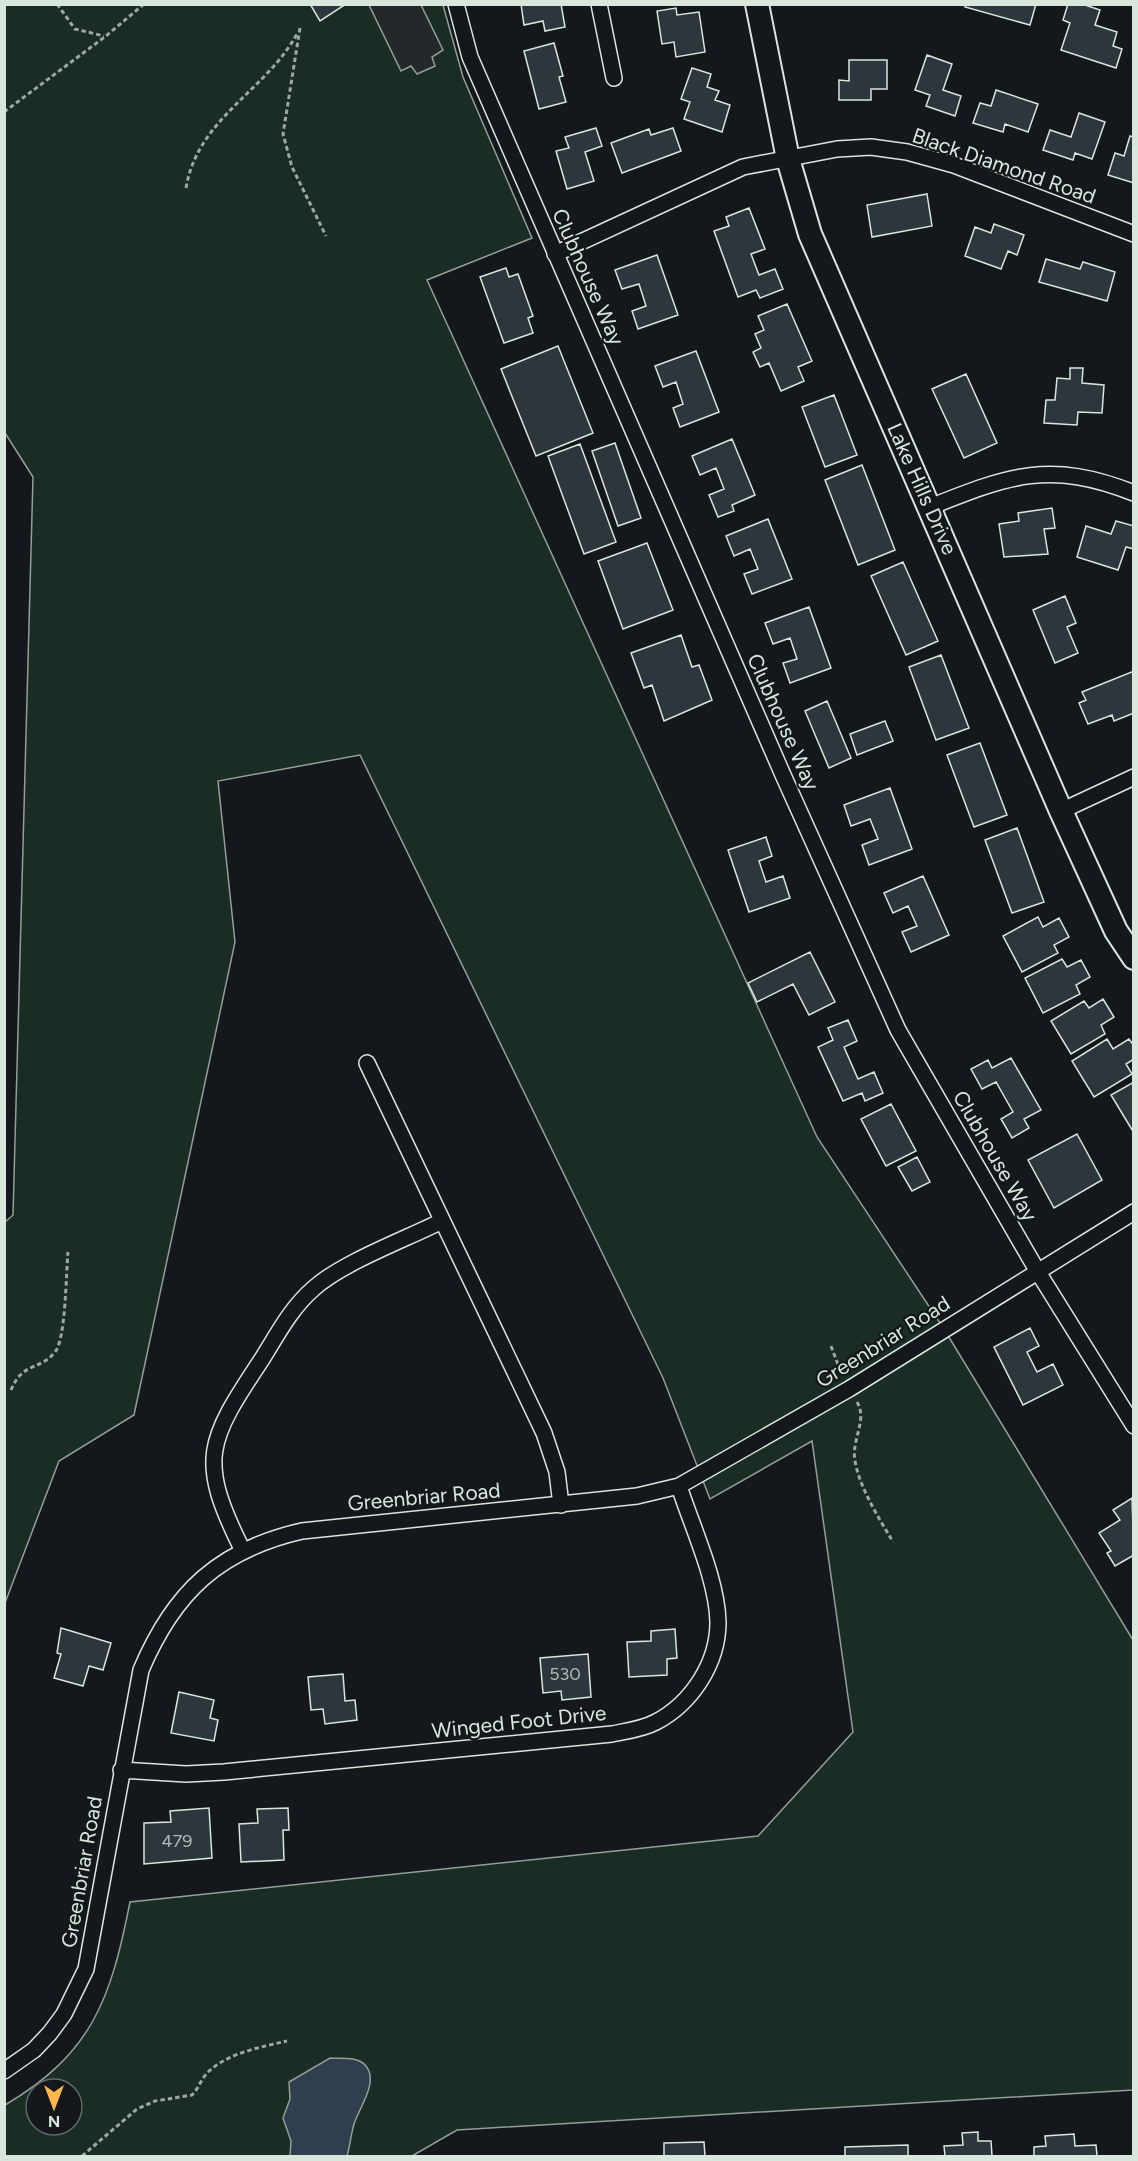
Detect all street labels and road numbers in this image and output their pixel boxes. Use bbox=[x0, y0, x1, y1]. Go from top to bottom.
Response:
street label: Black Diamond Road bbox=[909, 122, 1099, 209]
street label: Clubhouse Way bbox=[547, 205, 630, 349]
street label: Lake Hills Drive bbox=[882, 419, 963, 559]
street label: Clubhouse Way bbox=[742, 650, 825, 794]
street label: Clubhouse Way bbox=[948, 1086, 1043, 1226]
street label: Greenbriar Road bbox=[811, 1290, 954, 1393]
street label: Greenbriar Road bbox=[346, 1477, 501, 1516]
street label: Winged Foot Drive bbox=[430, 1700, 607, 1743]
street label: Greenbriar Road bbox=[56, 1794, 107, 1950]

